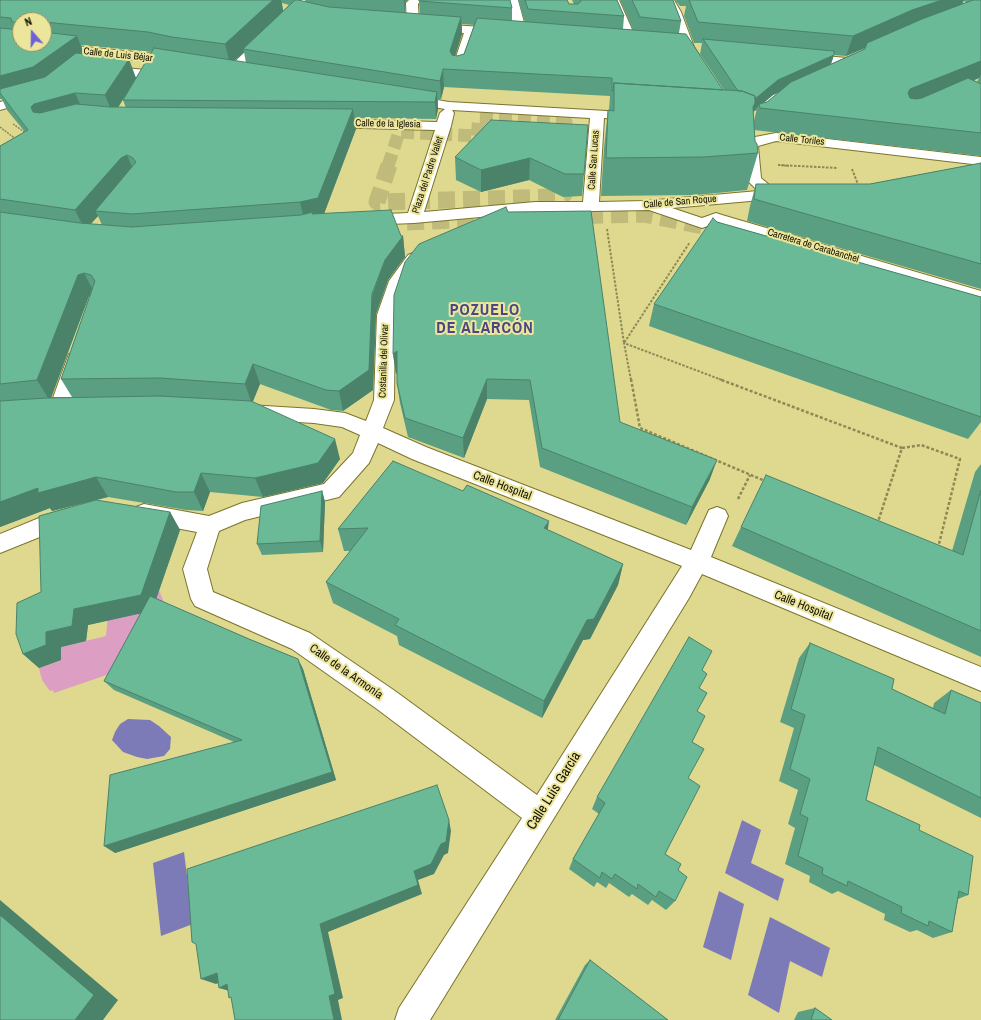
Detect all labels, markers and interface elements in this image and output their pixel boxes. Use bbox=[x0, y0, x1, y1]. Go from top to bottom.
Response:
north arrow bbox=[12, 12, 52, 52]
text: N bbox=[23, 14, 34, 29]
street label: Calle de Luis Béjar bbox=[83, 45, 153, 65]
street label: Calle de la Iglesia bbox=[355, 117, 421, 131]
street label: Calle San Lucas bbox=[586, 130, 602, 190]
street label: Calle Toriles bbox=[779, 132, 825, 148]
street label: Plaza del Padre Vallet bbox=[410, 135, 446, 215]
street label: Calle de San Roque bbox=[643, 193, 717, 211]
street label: Carretera de Carabanchel bbox=[766, 226, 860, 266]
district label: POZUELO DE ALARCÓN bbox=[436, 301, 534, 339]
street label: Costanilla del Olivar bbox=[377, 324, 391, 398]
street label: Calle Hospital bbox=[471, 468, 533, 504]
street label: Calle Hospital bbox=[772, 588, 834, 624]
street label: Calle de la Armonía bbox=[306, 641, 386, 703]
street label: Calle Luis García bbox=[523, 749, 585, 833]

